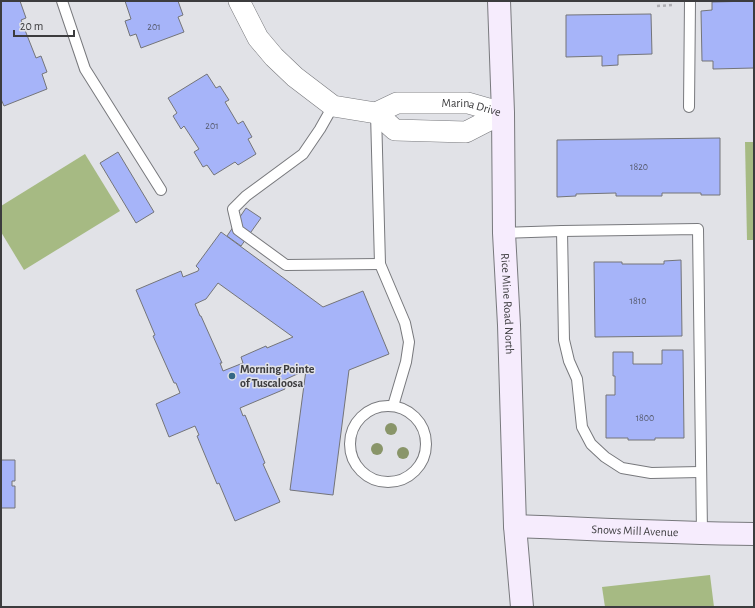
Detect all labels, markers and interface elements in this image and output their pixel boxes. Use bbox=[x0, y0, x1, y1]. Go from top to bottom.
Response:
scale bar bbox=[14, 12, 74, 38]
text: 20 m bbox=[20, 20, 43, 32]
house number: 201 bbox=[147, 22, 161, 32]
street label: Marina Drive bbox=[442, 97, 502, 118]
house number: 201 bbox=[205, 121, 219, 131]
house number: 1820 bbox=[630, 162, 648, 172]
street label: Rice Mine Road North bbox=[499, 253, 516, 355]
house number: 1810 bbox=[630, 296, 646, 306]
place label: Morning Pointe of Tuscaloosa bbox=[240, 363, 315, 389]
marker: Morning Pointe of Tuscaloosa bbox=[227, 371, 237, 381]
house number: 1800 bbox=[636, 413, 654, 423]
street label: Snows Mill Avenue bbox=[591, 523, 679, 538]

